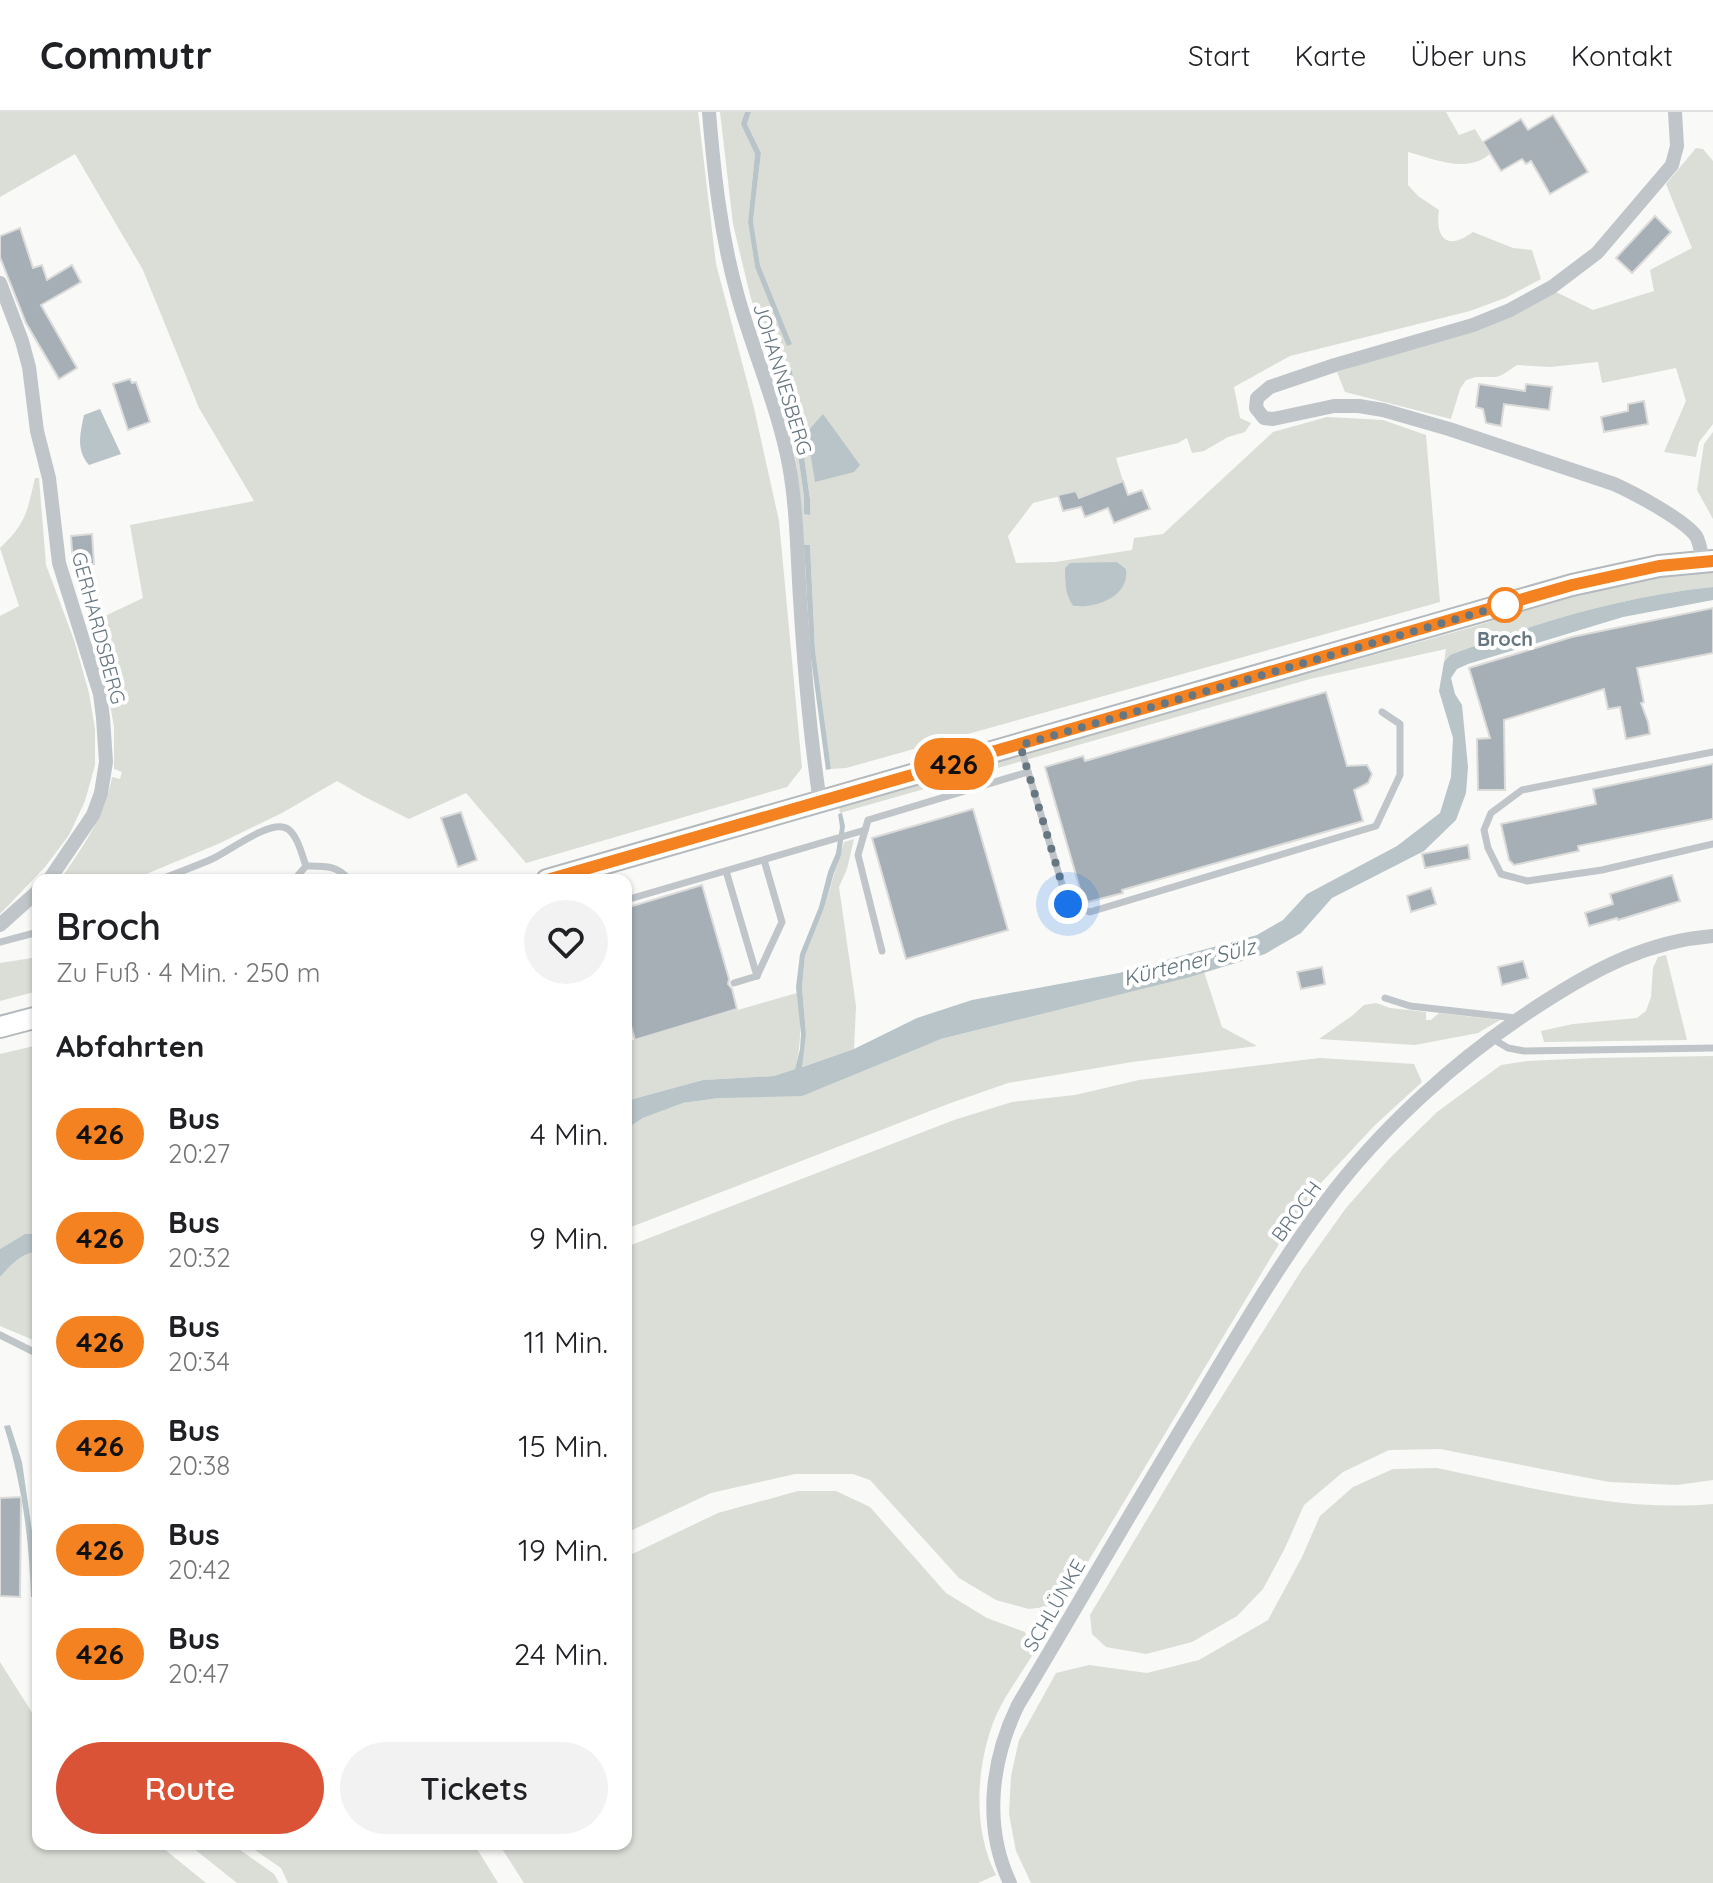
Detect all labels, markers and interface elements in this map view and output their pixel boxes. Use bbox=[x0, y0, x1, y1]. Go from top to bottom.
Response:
text: Commutr bbox=[40, 31, 212, 79]
text: Start bbox=[1188, 38, 1250, 73]
text: Karte bbox=[1294, 38, 1366, 73]
text: Über uns bbox=[1410, 38, 1527, 73]
text: Kontakt bbox=[1571, 38, 1673, 73]
street label: JOHANNESBERG bbox=[748, 300, 818, 458]
street label: GERHARDSBERG bbox=[67, 549, 131, 707]
marker: Broch bbox=[1488, 588, 1522, 622]
place label: Broch bbox=[1477, 626, 1533, 651]
line badge: 426 bbox=[908, 738, 1000, 790]
text: 426 bbox=[930, 746, 978, 781]
your location bbox=[1048, 884, 1088, 924]
button: heart bbox=[524, 900, 608, 984]
text: Broch bbox=[56, 902, 161, 950]
water label: Kürtener Sülz bbox=[1120, 931, 1260, 992]
text: Zu Fuß · 4 Min. · 250 m bbox=[56, 956, 320, 989]
text: Abfahrten bbox=[56, 1027, 204, 1065]
text: Bus bbox=[168, 1099, 220, 1137]
text: 4 Min. bbox=[530, 1115, 608, 1153]
text: 426 bbox=[76, 1116, 124, 1151]
text: 20:27 bbox=[168, 1137, 230, 1170]
street label: BROCH bbox=[1266, 1176, 1326, 1246]
text: Bus bbox=[168, 1203, 220, 1241]
text: 9 Min. bbox=[529, 1219, 608, 1257]
text: 426 bbox=[76, 1220, 124, 1255]
text: 20:32 bbox=[168, 1241, 231, 1274]
text: Bus bbox=[168, 1307, 220, 1345]
text: 11 Min. bbox=[524, 1323, 608, 1361]
text: 426 bbox=[76, 1324, 124, 1359]
text: 20:34 bbox=[168, 1345, 230, 1378]
text: Bus bbox=[168, 1411, 220, 1449]
text: 15 Min. bbox=[518, 1427, 608, 1465]
text: 426 bbox=[76, 1428, 124, 1463]
text: 20:38 bbox=[168, 1449, 230, 1482]
text: Bus bbox=[168, 1515, 220, 1553]
text: 19 Min. bbox=[518, 1531, 608, 1569]
text: 426 bbox=[76, 1532, 124, 1567]
text: 20:42 bbox=[168, 1553, 231, 1586]
street label: SCHLÜNKE bbox=[1018, 1554, 1090, 1656]
text: Bus bbox=[168, 1619, 220, 1657]
text: 24 Min. bbox=[514, 1635, 608, 1673]
text: 426 bbox=[76, 1636, 124, 1671]
text: 20:47 bbox=[168, 1657, 229, 1690]
button: Route bbox=[56, 1742, 324, 1834]
button: Tickets bbox=[340, 1742, 608, 1834]

